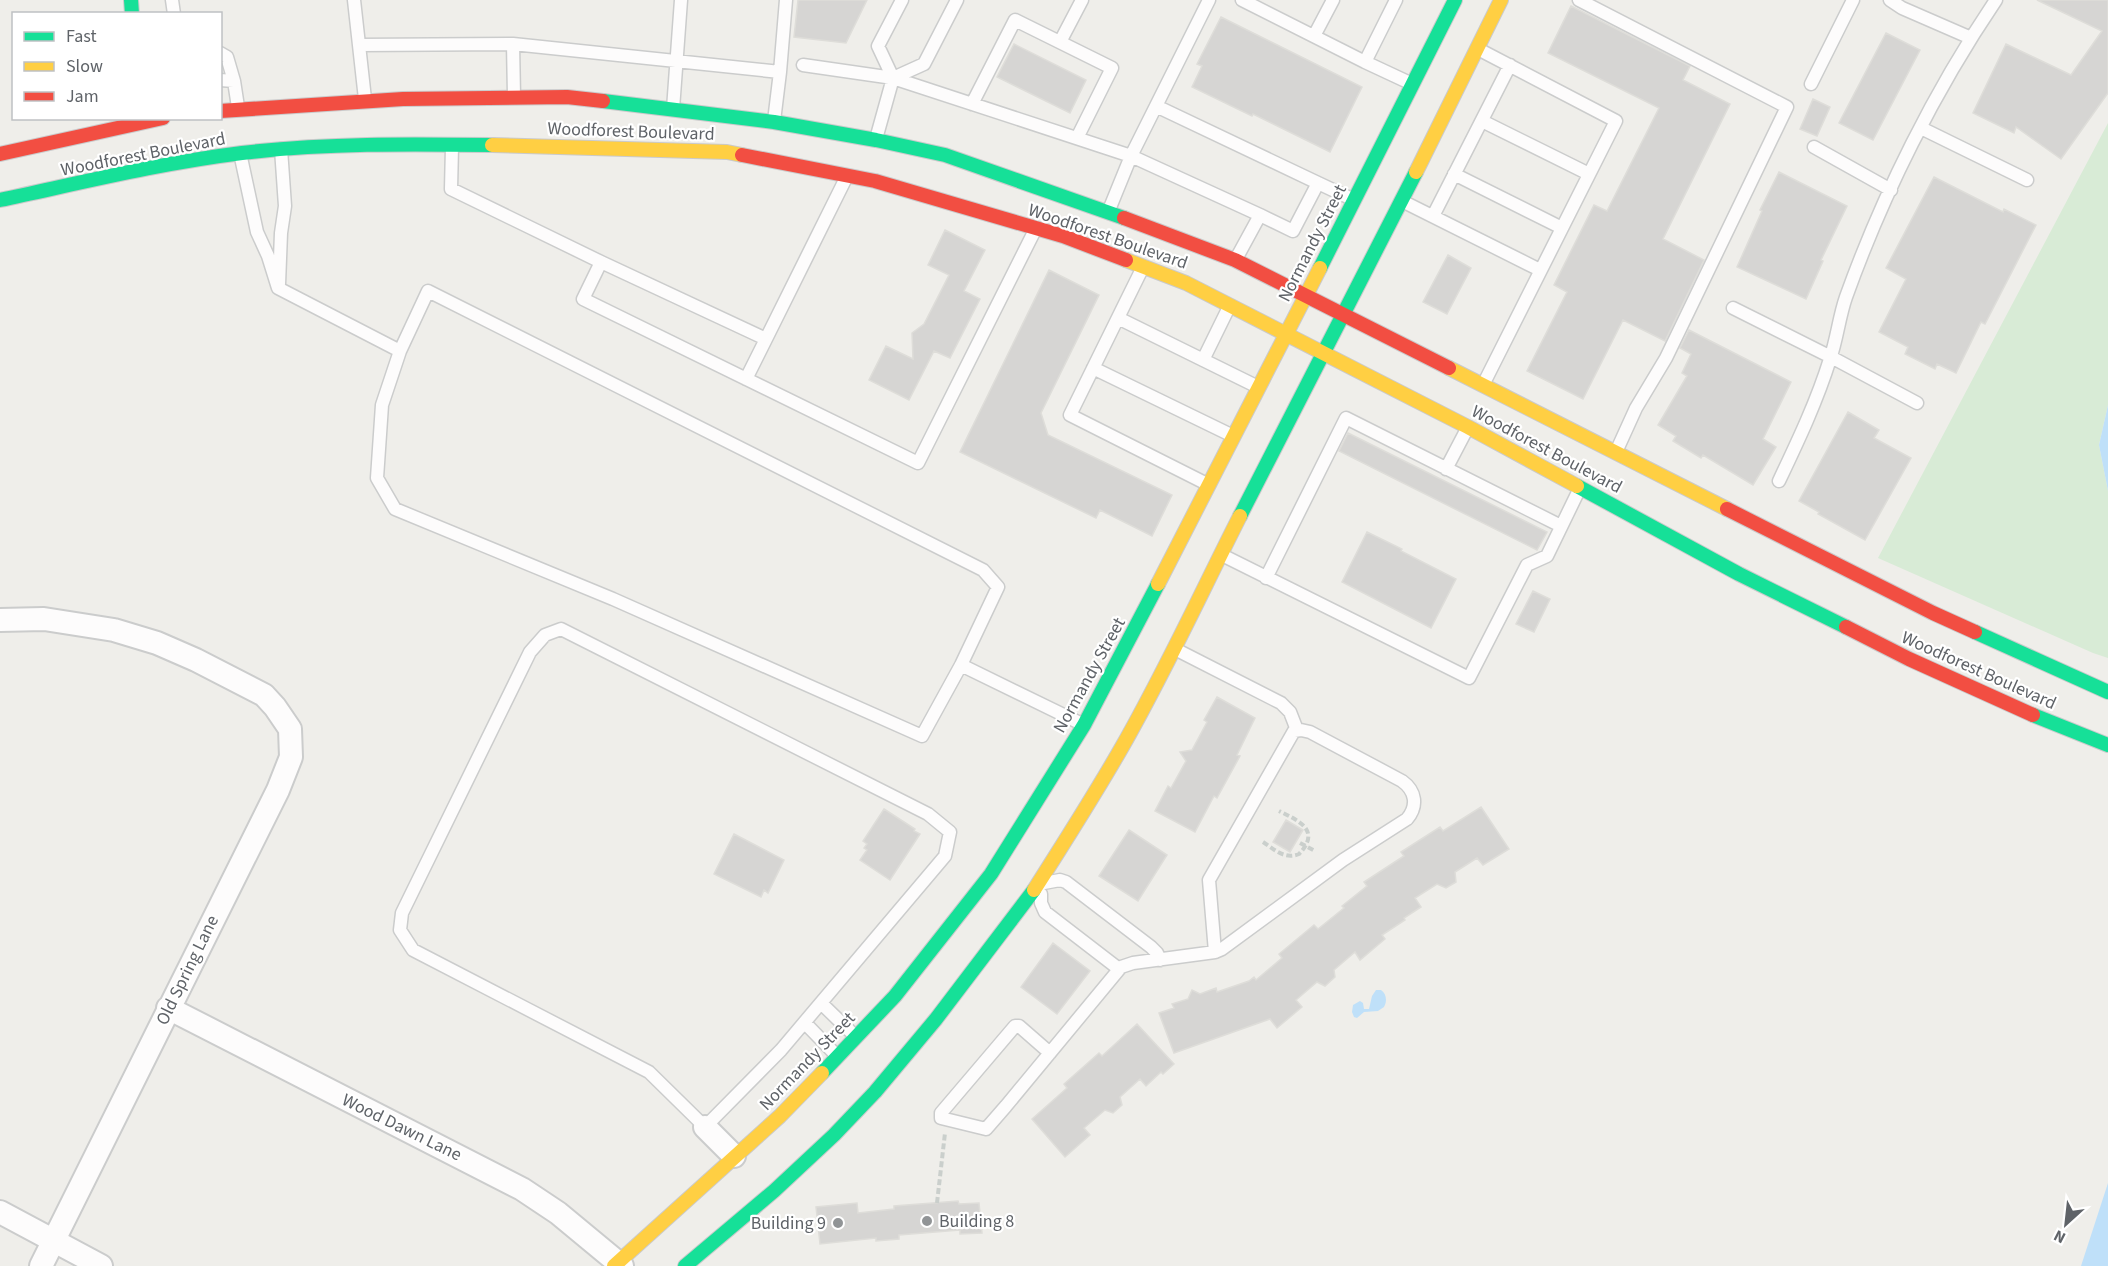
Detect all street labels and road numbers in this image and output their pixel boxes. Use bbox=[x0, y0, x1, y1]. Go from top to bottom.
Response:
street label: Woodforest Boulevard bbox=[547, 116, 715, 147]
street label: Woodforest Boulevard bbox=[59, 126, 228, 183]
street label: Normandy Street bbox=[1272, 180, 1353, 306]
street label: Woodforest Boulevard bbox=[1025, 197, 1191, 276]
street label: Woodforest Boulevard bbox=[1467, 399, 1626, 500]
street label: Normandy Street bbox=[1047, 613, 1132, 738]
street label: Woodforest Boulevard bbox=[1897, 625, 2060, 716]
street label: Old Spring Lane bbox=[150, 911, 225, 1029]
street label: Normandy Street bbox=[754, 1006, 861, 1116]
street label: Wood Dawn Lane bbox=[338, 1088, 466, 1167]

